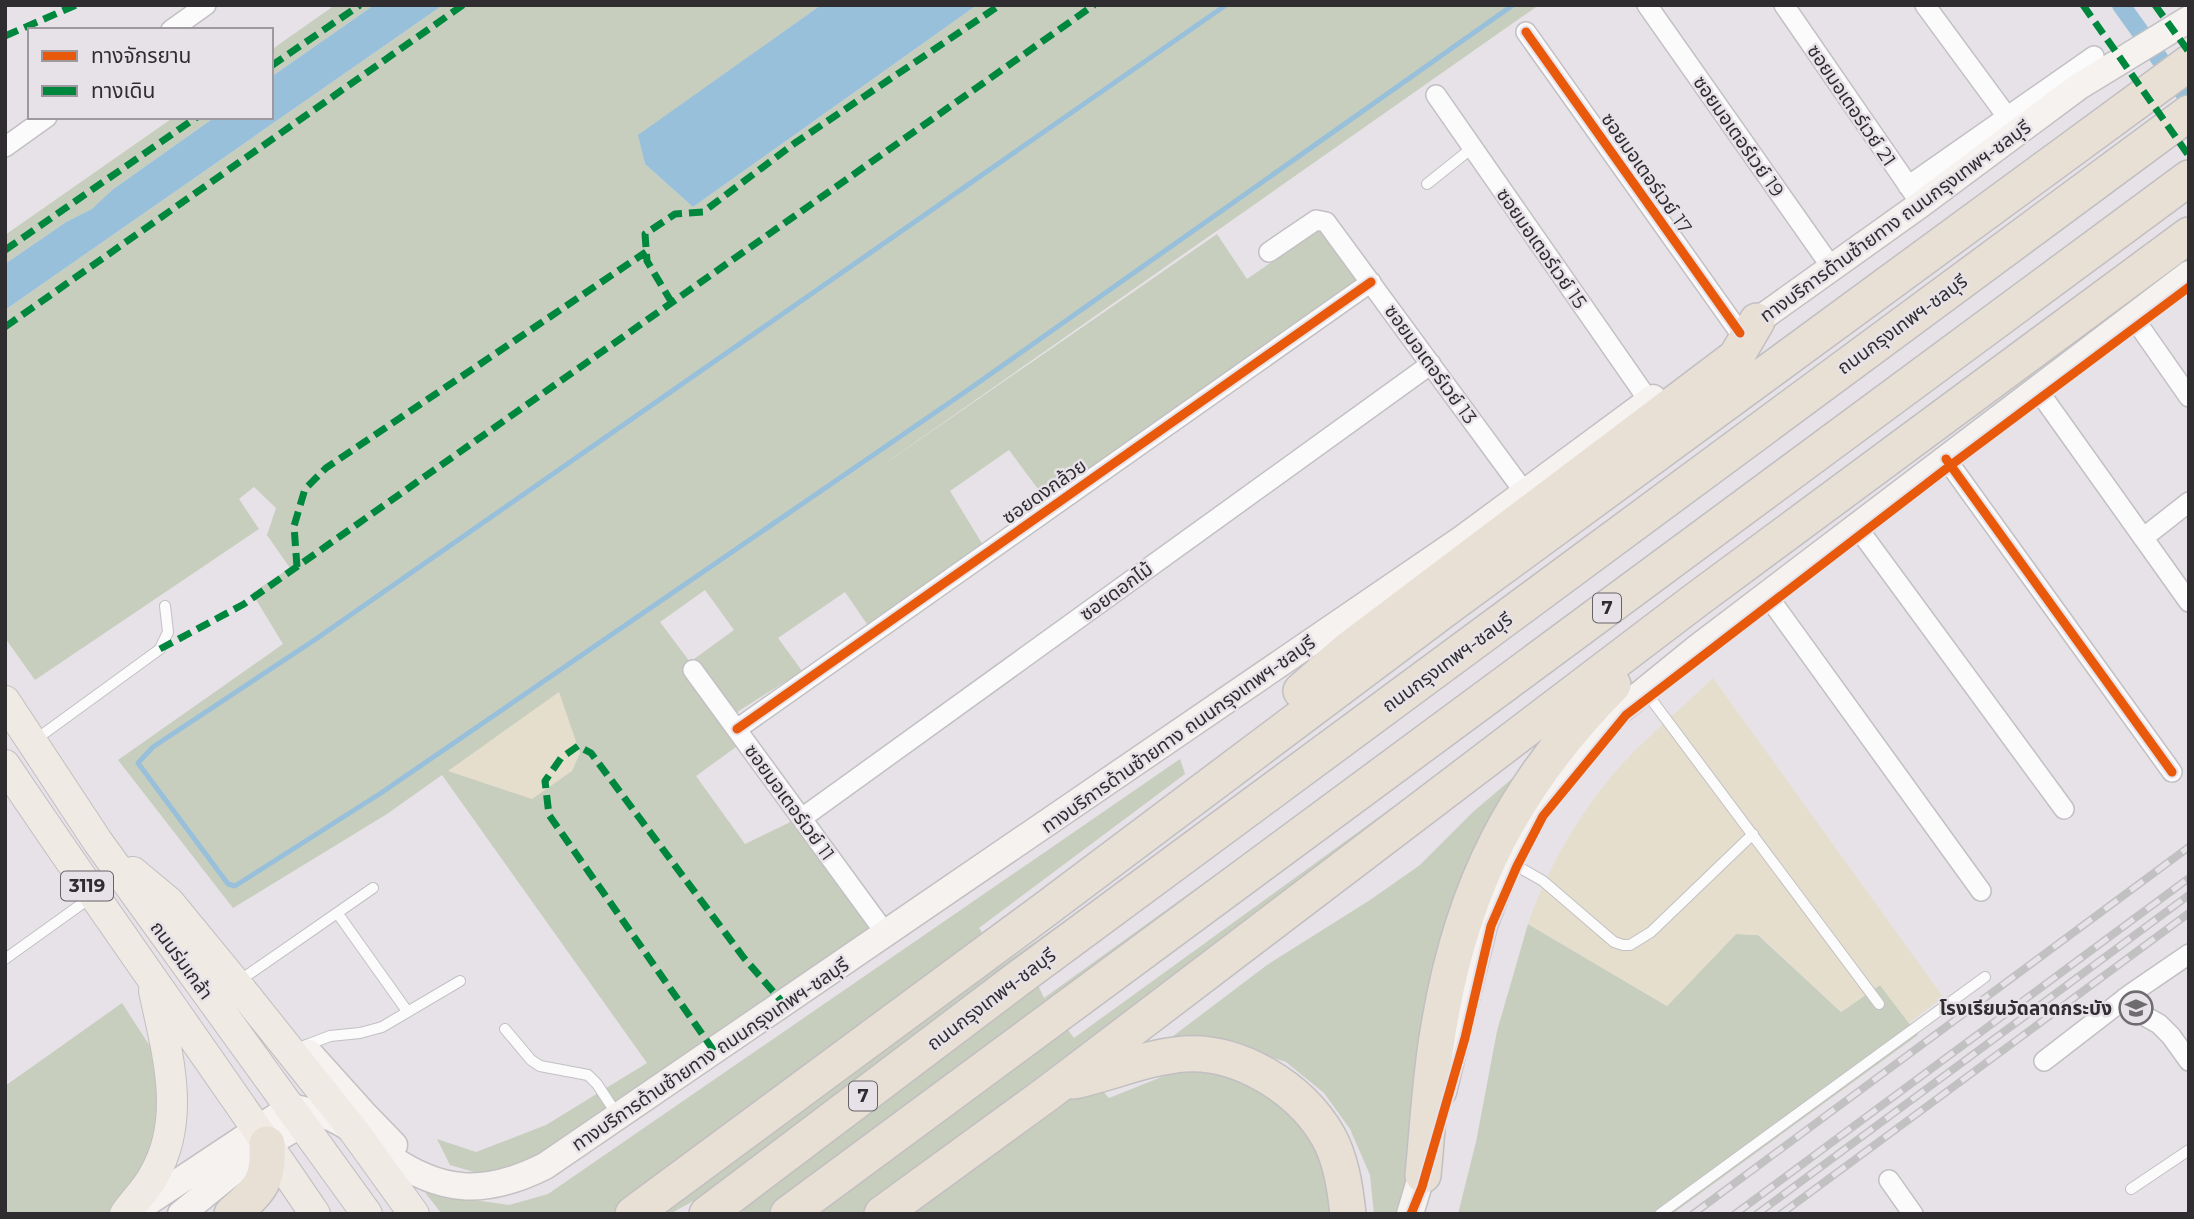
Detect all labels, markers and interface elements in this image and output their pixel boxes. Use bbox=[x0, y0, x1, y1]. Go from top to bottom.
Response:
legend bbox=[28, 28, 273, 119]
street label: ซอยมอเตอร์เวย์ 21 bbox=[1802, 40, 1901, 170]
text: ทางจักรยาน bbox=[91, 43, 192, 68]
street label: ซอยมอเตอร์เวย์ 19 bbox=[1688, 71, 1789, 201]
text: ทางเดิน bbox=[91, 78, 155, 103]
street label: ซอยมอเตอร์เวย์ 17 bbox=[1596, 108, 1697, 238]
street label: ทางบริการด้านซ้ายทาง ถนนกรุงเทพฯ-ชลบุรี bbox=[1755, 115, 2035, 327]
street label: ซอยมอเตอร์เวย์ 15 bbox=[1492, 184, 1592, 313]
street label: ถนนกรุงเทพฯ-ชลบุรี bbox=[1833, 269, 1971, 379]
street label: ซอยมอเตอร์เวย์ 13 bbox=[1380, 300, 1482, 428]
street label: ซอยดงกล้วย bbox=[998, 454, 1091, 529]
street label: ซอยดอกไม้ bbox=[1075, 557, 1157, 625]
road number: 7 bbox=[1593, 594, 1621, 622]
street label: ถนนกรุงเทพฯ-ชลบุรี bbox=[1378, 608, 1517, 717]
street label: ทางบริการด้านซ้ายทาง ถนนกรุงเทพฯ-ชลบุรี bbox=[1037, 631, 1320, 838]
street label: ซอยมอเตอร์เวย์ 11 bbox=[740, 740, 839, 865]
road number: 3119 bbox=[61, 872, 113, 900]
street label: ถนนร่มเกล้า bbox=[145, 917, 218, 1004]
street label: ถนนกรุงเทพฯ-ชลบุรี bbox=[922, 944, 1060, 1055]
street label: ทางบริการด้านซ้ายทาง ถนนกรุงเทพฯ-ชลบุรี bbox=[568, 953, 853, 1156]
school or university icon: โรงเรียนวัดลาดกระบัง bbox=[2117, 989, 2155, 1027]
place label: โรงเรียนวัดลาดกระบัง bbox=[1940, 997, 2112, 1020]
road number: 7 bbox=[849, 1082, 877, 1111]

